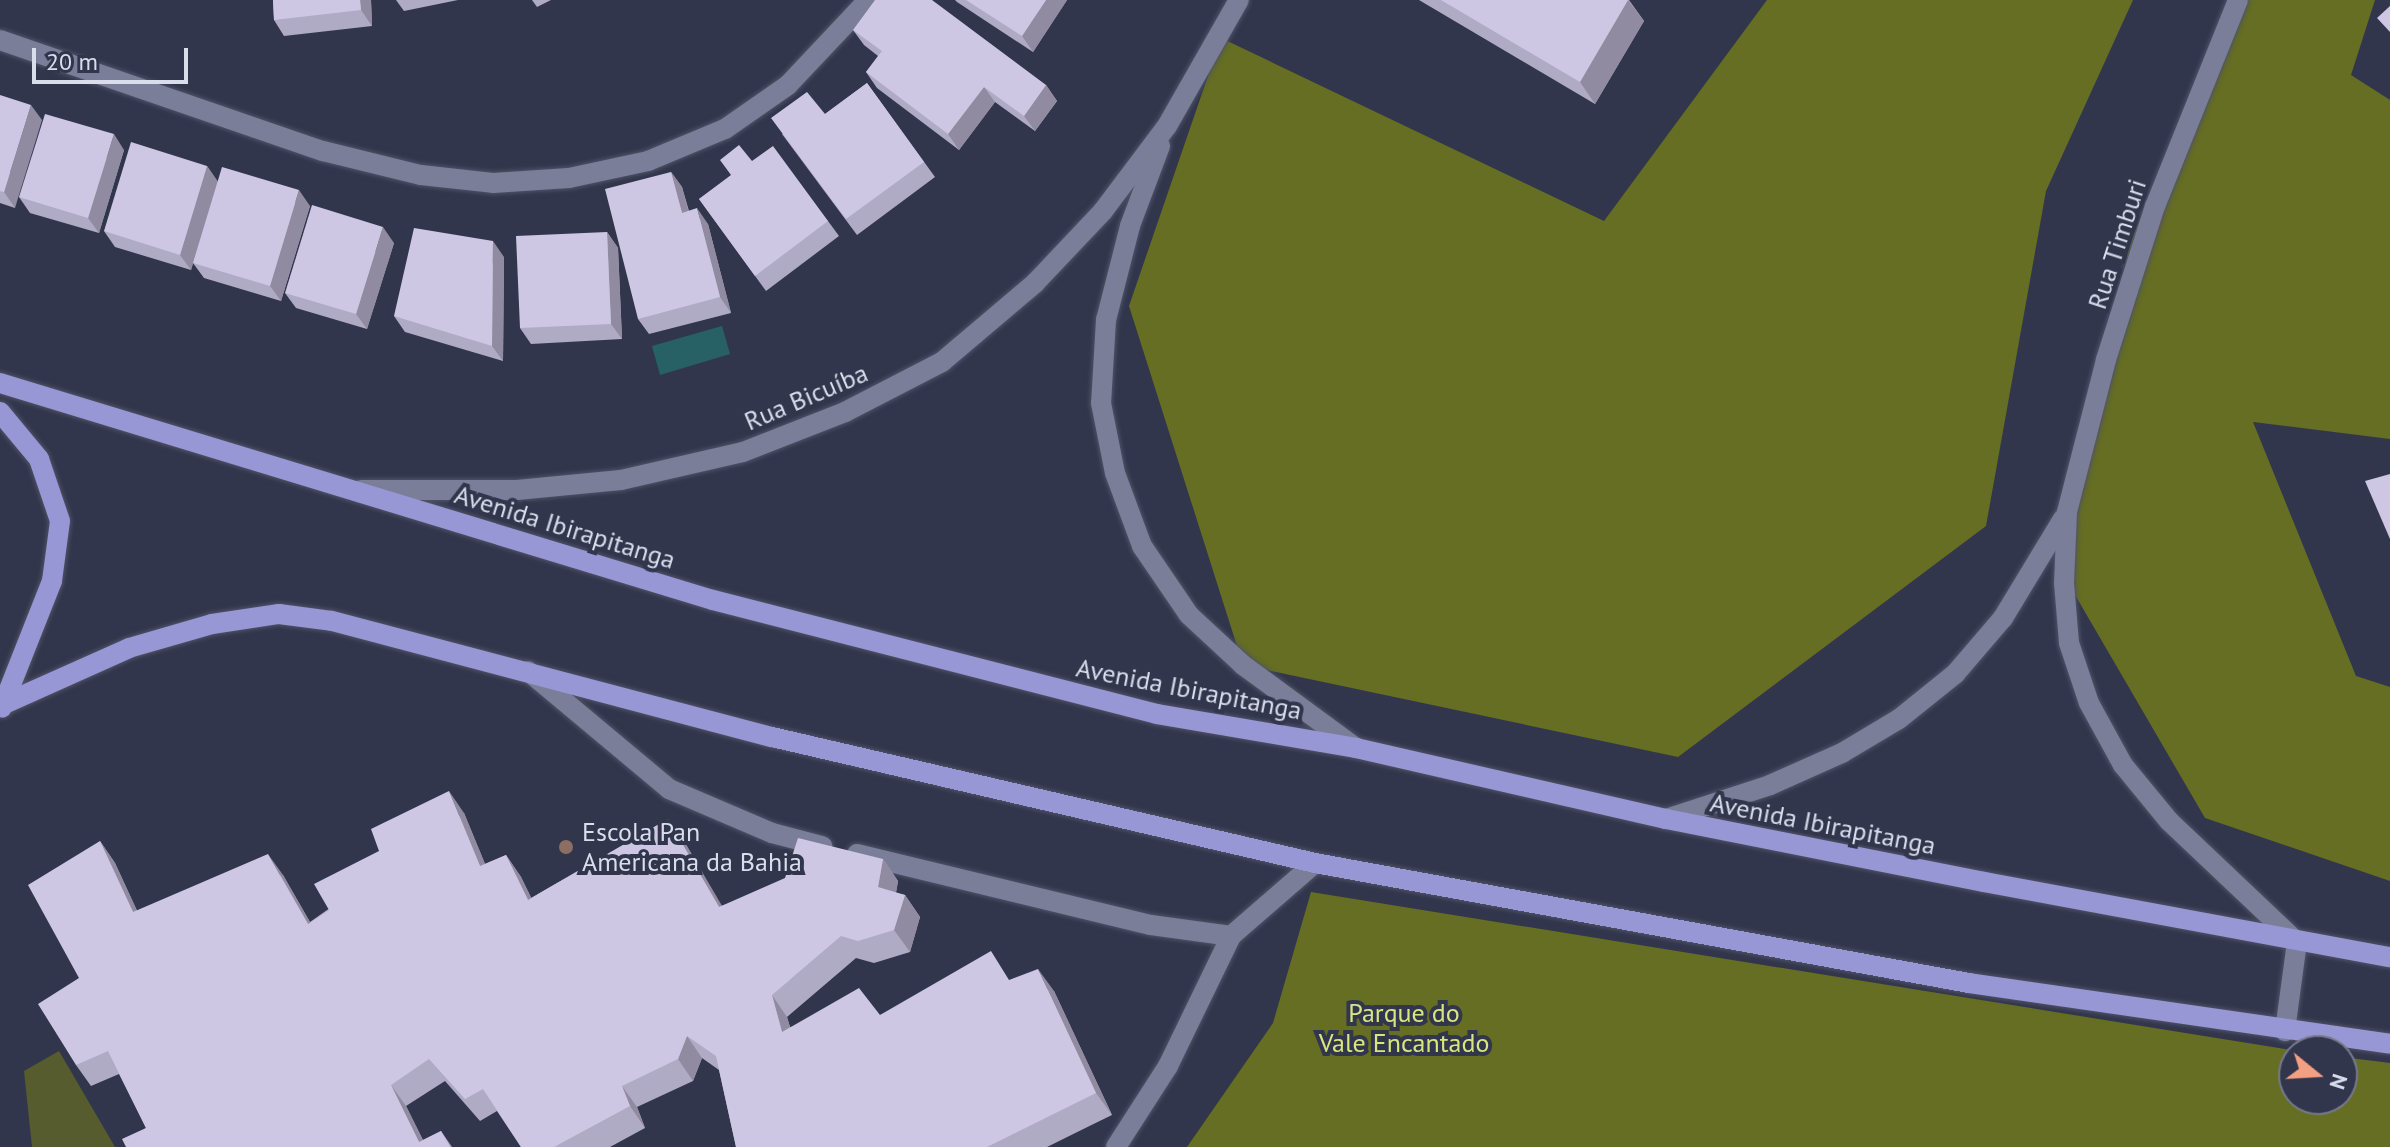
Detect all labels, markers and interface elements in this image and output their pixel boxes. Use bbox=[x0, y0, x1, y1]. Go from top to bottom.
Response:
scale bar bbox=[36, 32, 192, 82]
text: 20 m bbox=[46, 46, 98, 77]
street label: Rua Timburi bbox=[2081, 175, 2153, 313]
street label: Rua Bicuíba bbox=[740, 357, 872, 437]
street label: Avenida Ibirapitanga bbox=[451, 479, 679, 575]
street label: Avenida Ibirapitanga bbox=[1074, 652, 1304, 726]
street label: Avenida Ibirapitanga bbox=[1708, 787, 1938, 861]
place label: Escola Pan Americana da Bahia bbox=[582, 816, 802, 878]
marker: Escola Pan Americana da Bahia bbox=[557, 838, 575, 856]
park label: Parque do Vale Encantado bbox=[1319, 997, 1489, 1058]
north arrow bbox=[2278, 1035, 2358, 1115]
text: N bbox=[2323, 1071, 2354, 1093]

